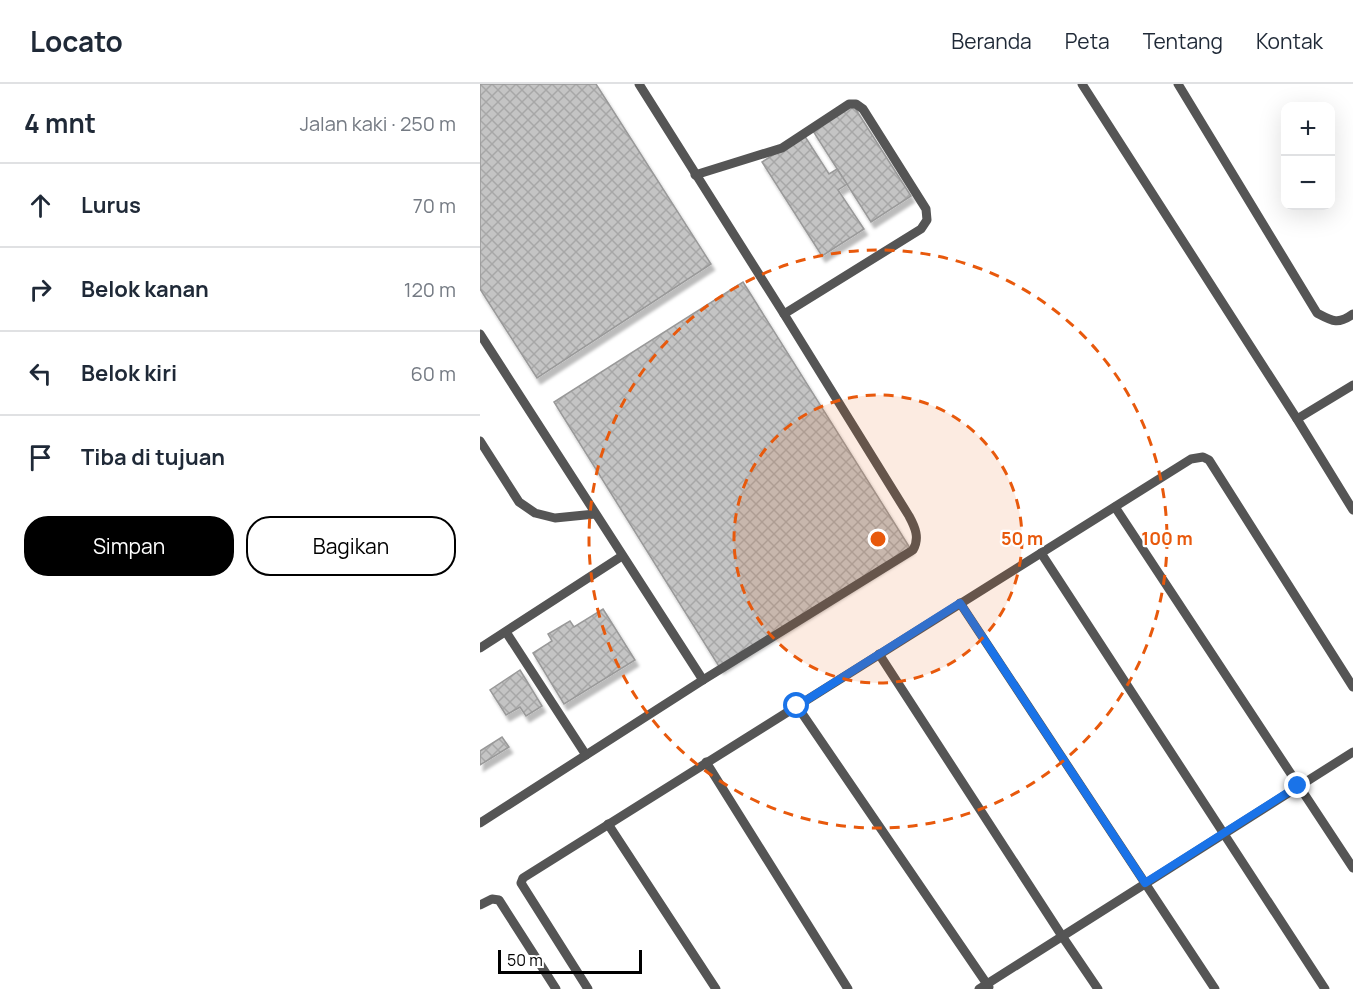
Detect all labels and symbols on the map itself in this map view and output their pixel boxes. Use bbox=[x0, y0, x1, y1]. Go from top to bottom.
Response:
text: 50 m bbox=[1001, 526, 1043, 550]
text: 100 m bbox=[1141, 526, 1193, 550]
centre of rings bbox=[868, 529, 888, 549]
route start bbox=[783, 692, 809, 718]
route end bbox=[1284, 772, 1310, 798]
scale bar bbox=[498, 947, 642, 974]

